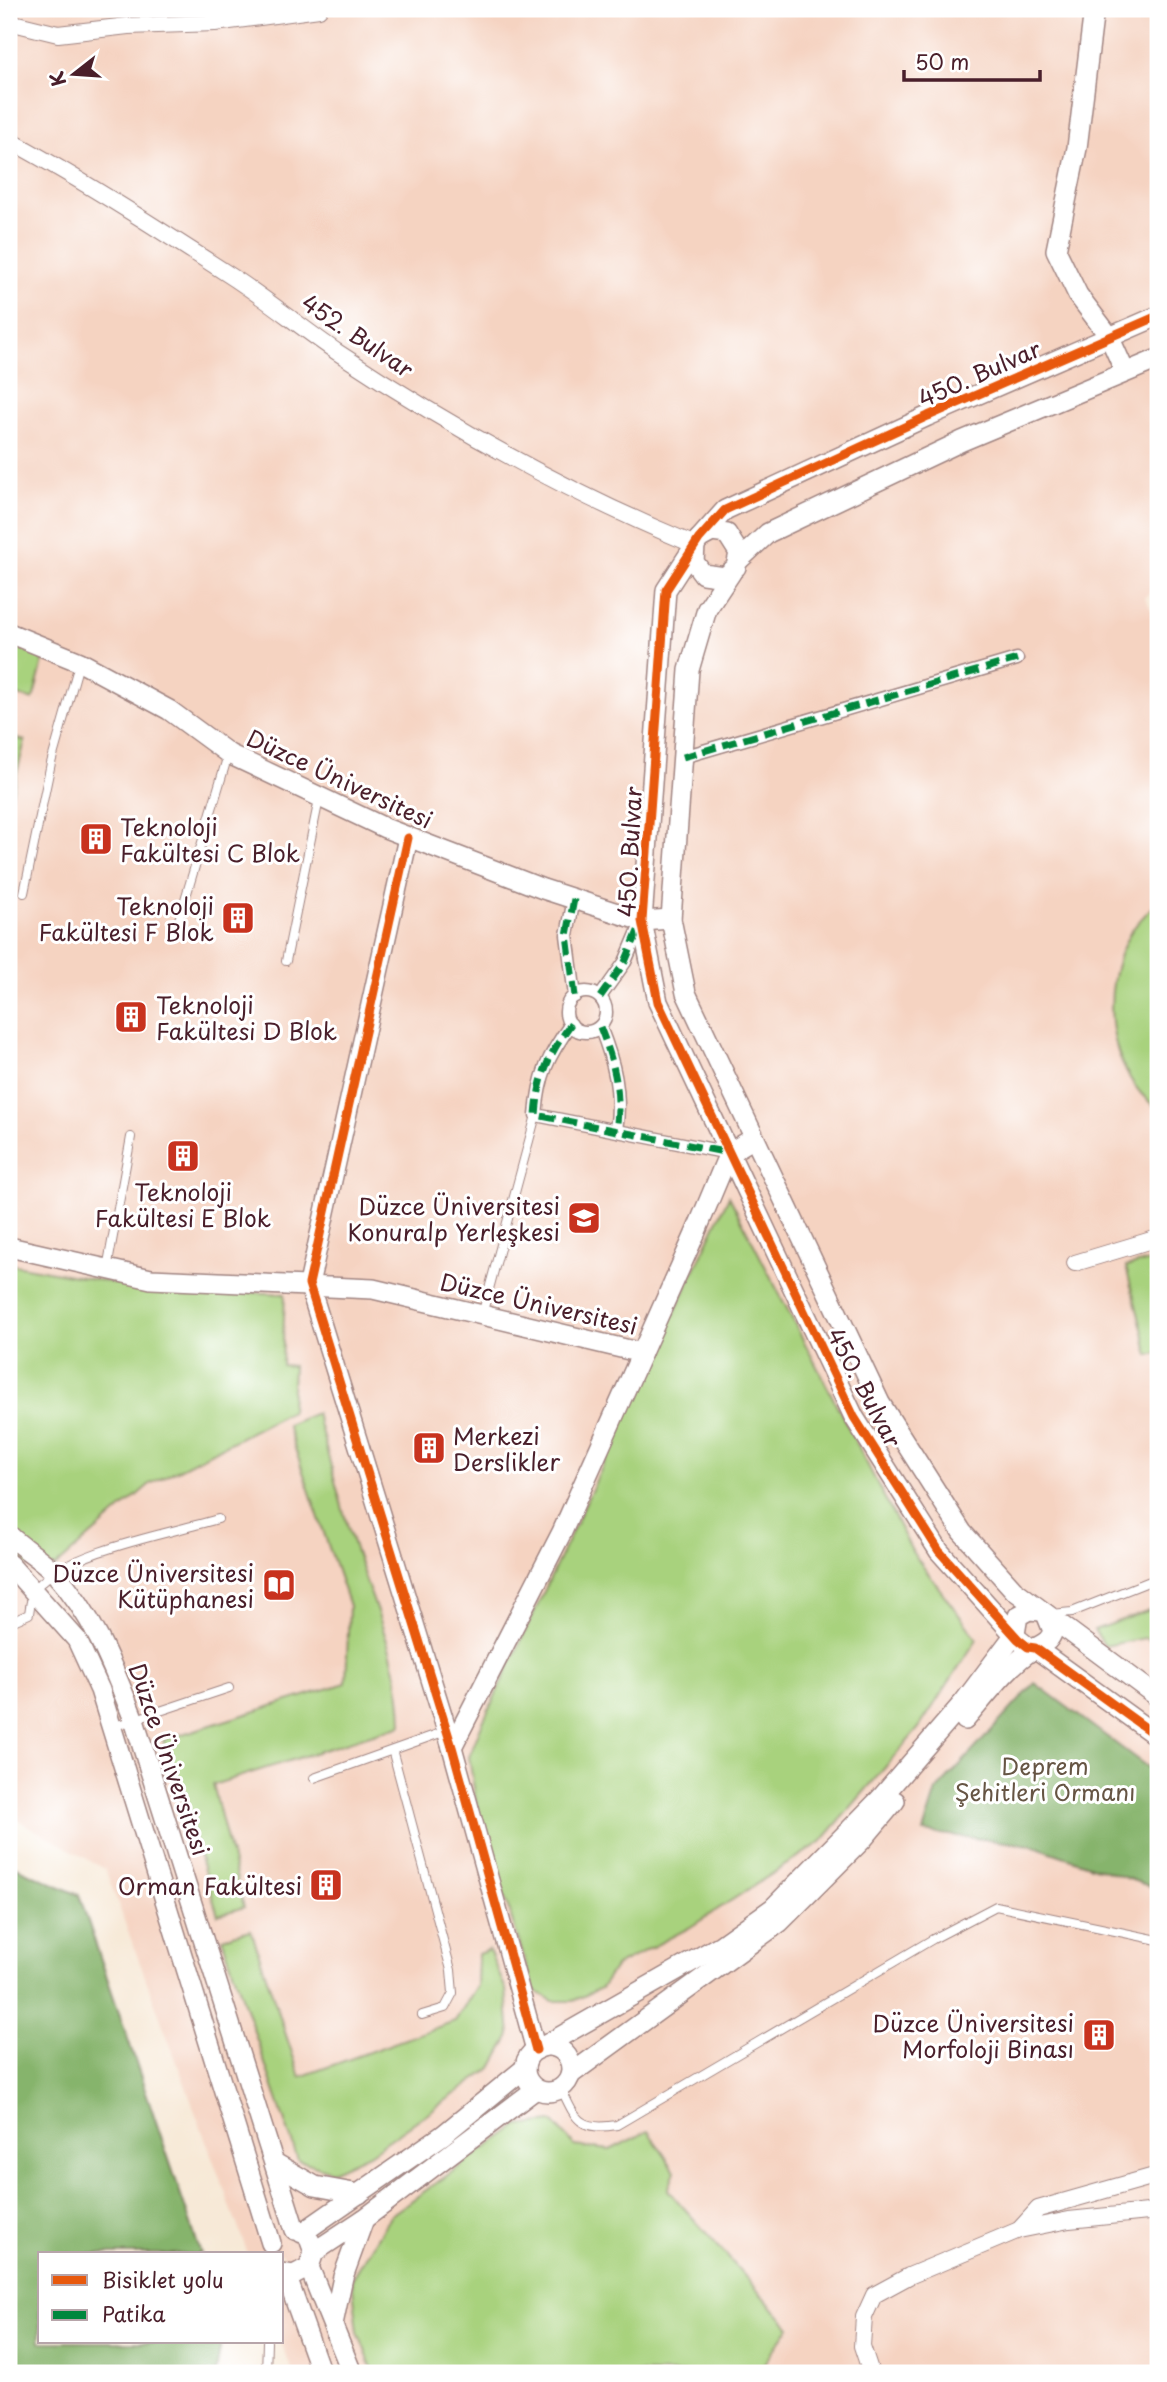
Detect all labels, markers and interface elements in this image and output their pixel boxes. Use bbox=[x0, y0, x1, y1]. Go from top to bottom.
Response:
north arrow bbox=[38, 38, 108, 108]
scale bar bbox=[904, 38, 1041, 82]
text: 50 m bbox=[915, 45, 969, 77]
text: K bbox=[41, 68, 72, 90]
street label: 452. Bulvar bbox=[295, 285, 422, 386]
street label: 450. Bulvar bbox=[912, 330, 1046, 416]
street label: Düzce Üniversitesi bbox=[241, 720, 439, 836]
street label: 450. Bulvar bbox=[608, 785, 650, 918]
place label: Teknoloji Fakültesi C Blok bbox=[120, 809, 300, 870]
building icon: Teknoloji Fakültesi C Blok bbox=[77, 820, 115, 858]
place label: Teknoloji Fakültesi F Blok bbox=[38, 888, 214, 949]
building icon: Teknoloji Fakültesi F Blok bbox=[219, 899, 257, 937]
place label: Teknoloji Fakültesi D Blok bbox=[156, 987, 337, 1048]
building icon: Teknoloji Fakültesi D Blok bbox=[112, 998, 150, 1036]
building icon: Teknoloji Fakültesi E Blok bbox=[164, 1137, 202, 1175]
place label: Teknoloji Fakültesi E Blok bbox=[95, 1174, 271, 1235]
place label: Düzce Üniversitesi Konuralp Yerleşkesi bbox=[348, 1188, 560, 1249]
school or university icon: Düzce Üniversitesi Konuralp Yerleşkesi bbox=[565, 1199, 603, 1237]
street label: Düzce Üniversitesi bbox=[437, 1263, 641, 1343]
street label: 450. Bulvar bbox=[819, 1321, 911, 1453]
place label: Merkezi Derslikler bbox=[453, 1418, 561, 1479]
building icon: Merkezi Derslikler bbox=[410, 1429, 448, 1467]
place label: Düzce Üniversitesi Kütüphanesi bbox=[53, 1555, 254, 1616]
library icon: Düzce Üniversitesi Kütüphanesi bbox=[260, 1566, 298, 1604]
street label: Düzce Üniversitesi bbox=[121, 1658, 219, 1860]
park label: Deprem Şehitleri Ormanı bbox=[955, 1748, 1135, 1809]
building icon: Orman Fakültesi bbox=[307, 1866, 345, 1904]
place label: Orman Fakültesi bbox=[118, 1868, 302, 1903]
place label: Düzce Üniversitesi Morfoloji Binası bbox=[873, 2005, 1074, 2066]
building icon: Düzce Üniversitesi Morfoloji Binası bbox=[1080, 2016, 1118, 2054]
legend bbox=[38, 2252, 284, 2344]
text: Bisiklet yolu bbox=[102, 2263, 224, 2295]
text: Patika bbox=[102, 2297, 166, 2329]

